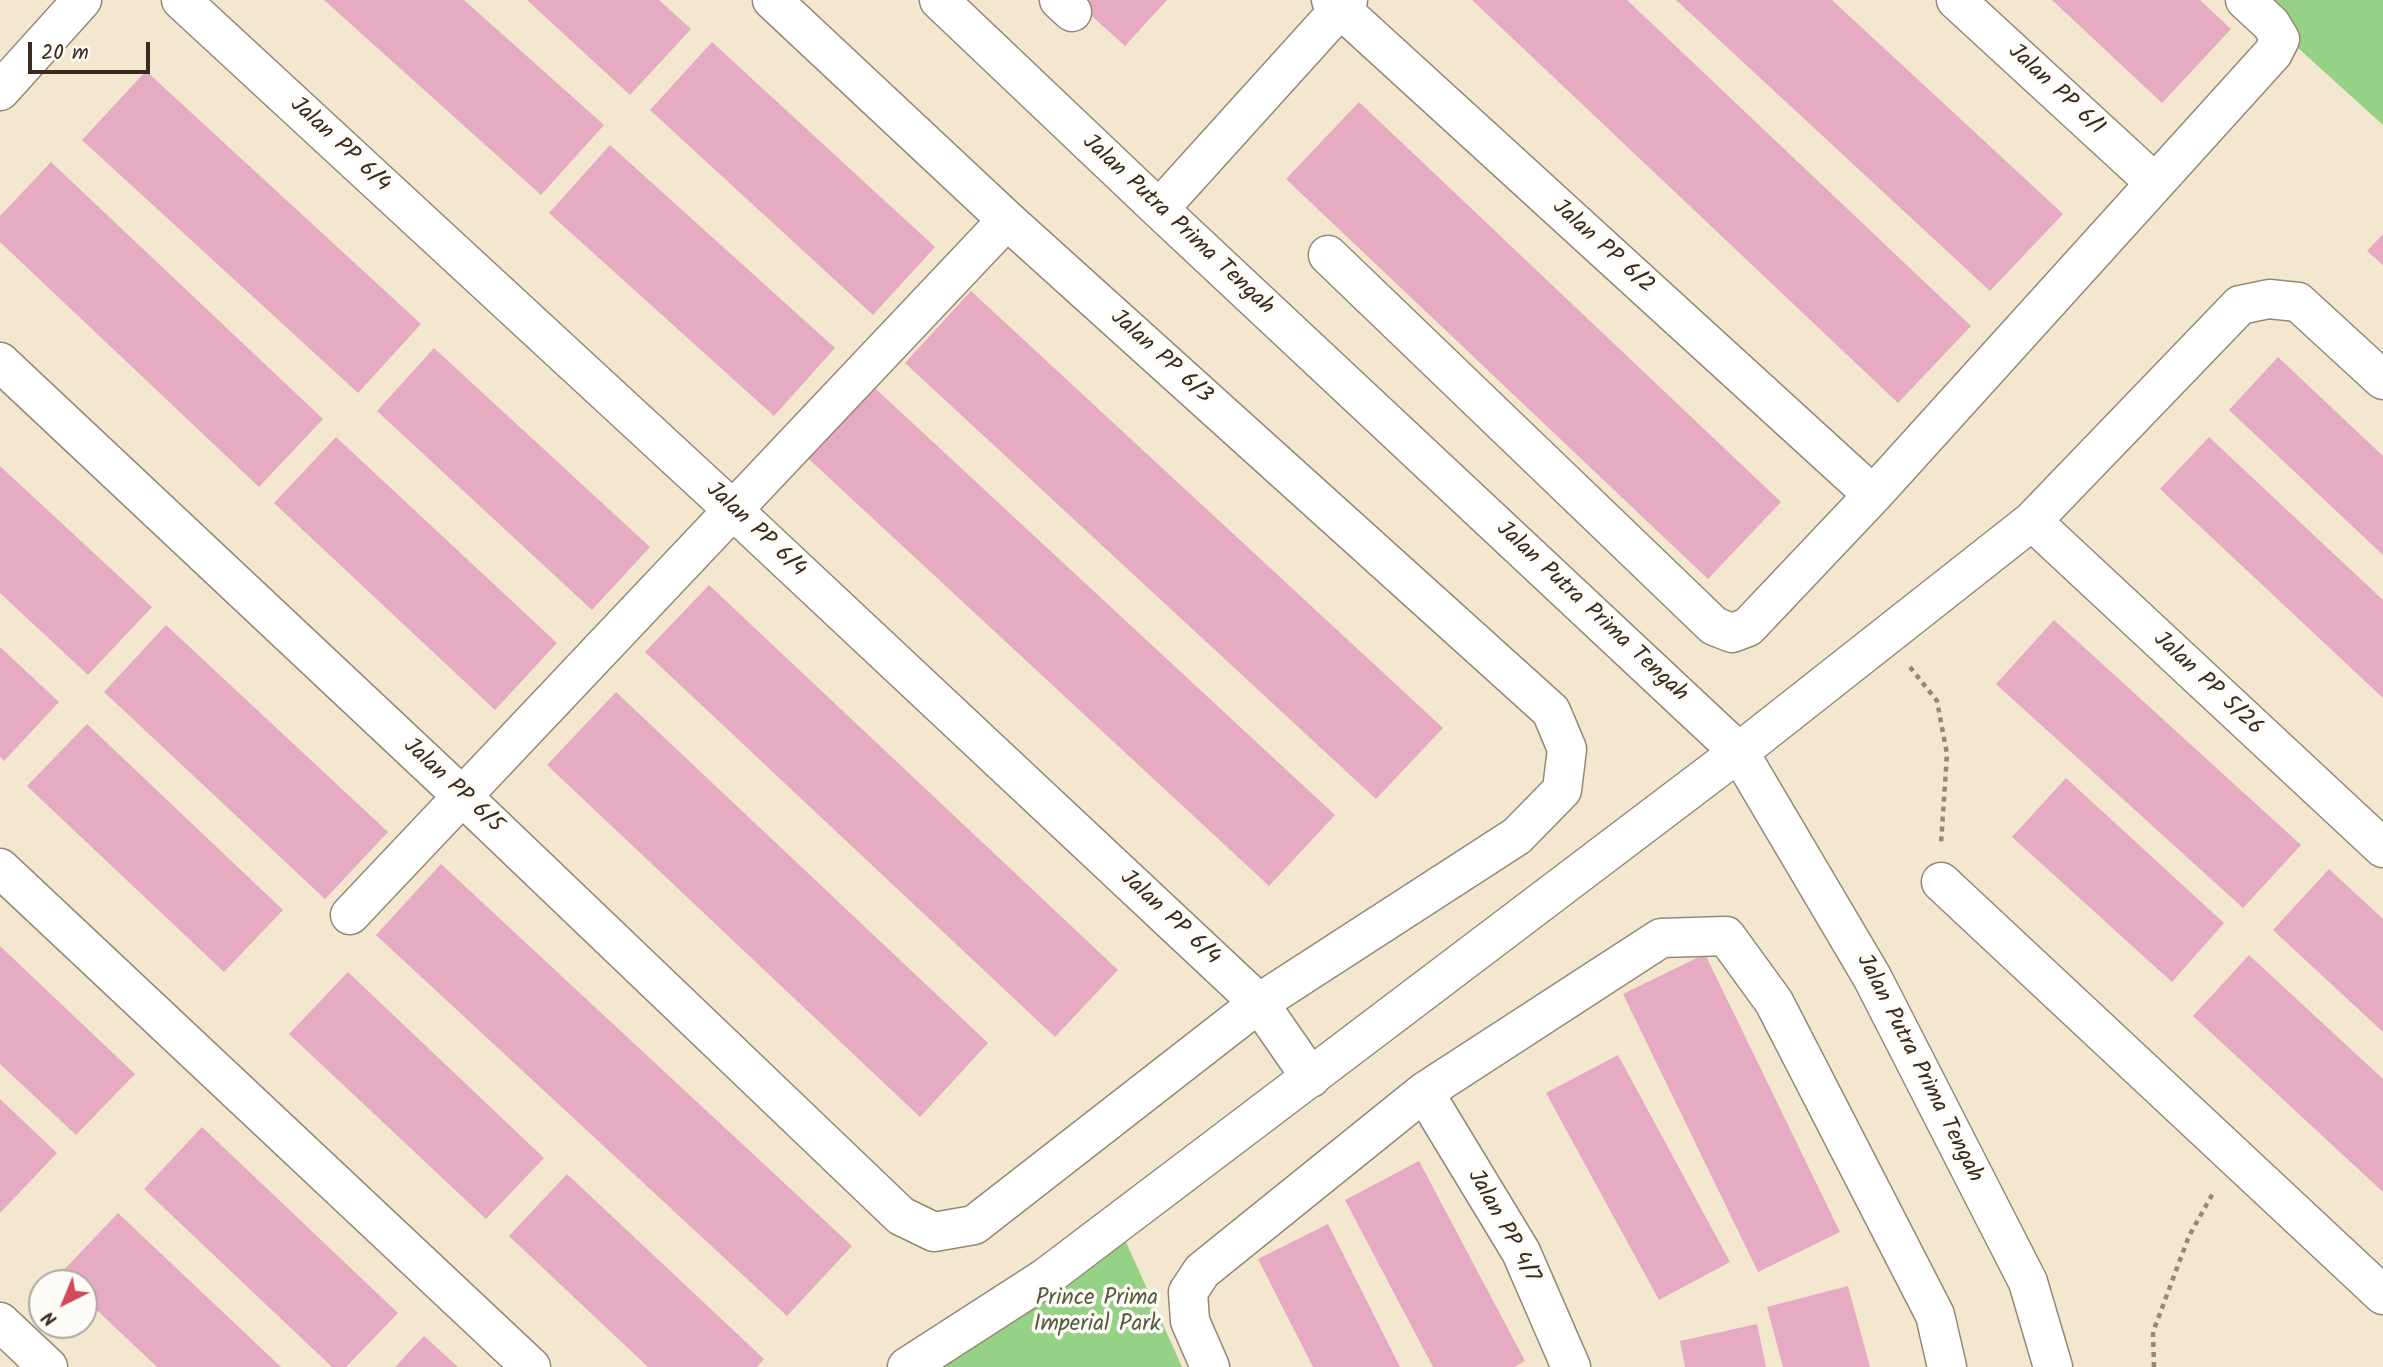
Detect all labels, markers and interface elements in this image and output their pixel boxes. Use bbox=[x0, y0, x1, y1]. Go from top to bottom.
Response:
scale bar bbox=[32, 28, 154, 72]
text: 20 m bbox=[41, 37, 89, 70]
street label: Jalan PP 6/1 bbox=[2001, 39, 2109, 143]
street label: Jalan PP 6/4 bbox=[283, 93, 395, 199]
street label: Jalan Putra Prima Tengah bbox=[1075, 130, 1279, 322]
street label: Jalan PP 6/2 bbox=[1545, 195, 1659, 301]
street label: Jalan PP 6/3 bbox=[1103, 305, 1217, 411]
street label: Jalan PP 6/4 bbox=[699, 478, 811, 584]
street label: Jalan Putra Prima Tengah bbox=[1489, 517, 1693, 709]
street label: Jalan PP 5/26 bbox=[2146, 627, 2268, 743]
street label: Jalan PP 6/5 bbox=[396, 734, 508, 840]
street label: Jalan PP 6/4 bbox=[1113, 866, 1225, 972]
street label: Jalan Putra Prima Tengah bbox=[1848, 950, 1988, 1188]
street label: Jalan PP 4/7 bbox=[1460, 1166, 1544, 1288]
north arrow bbox=[28, 1269, 98, 1339]
park label: Prince Prima Imperial Park bbox=[1033, 1286, 1161, 1340]
text: N bbox=[35, 1303, 65, 1333]

